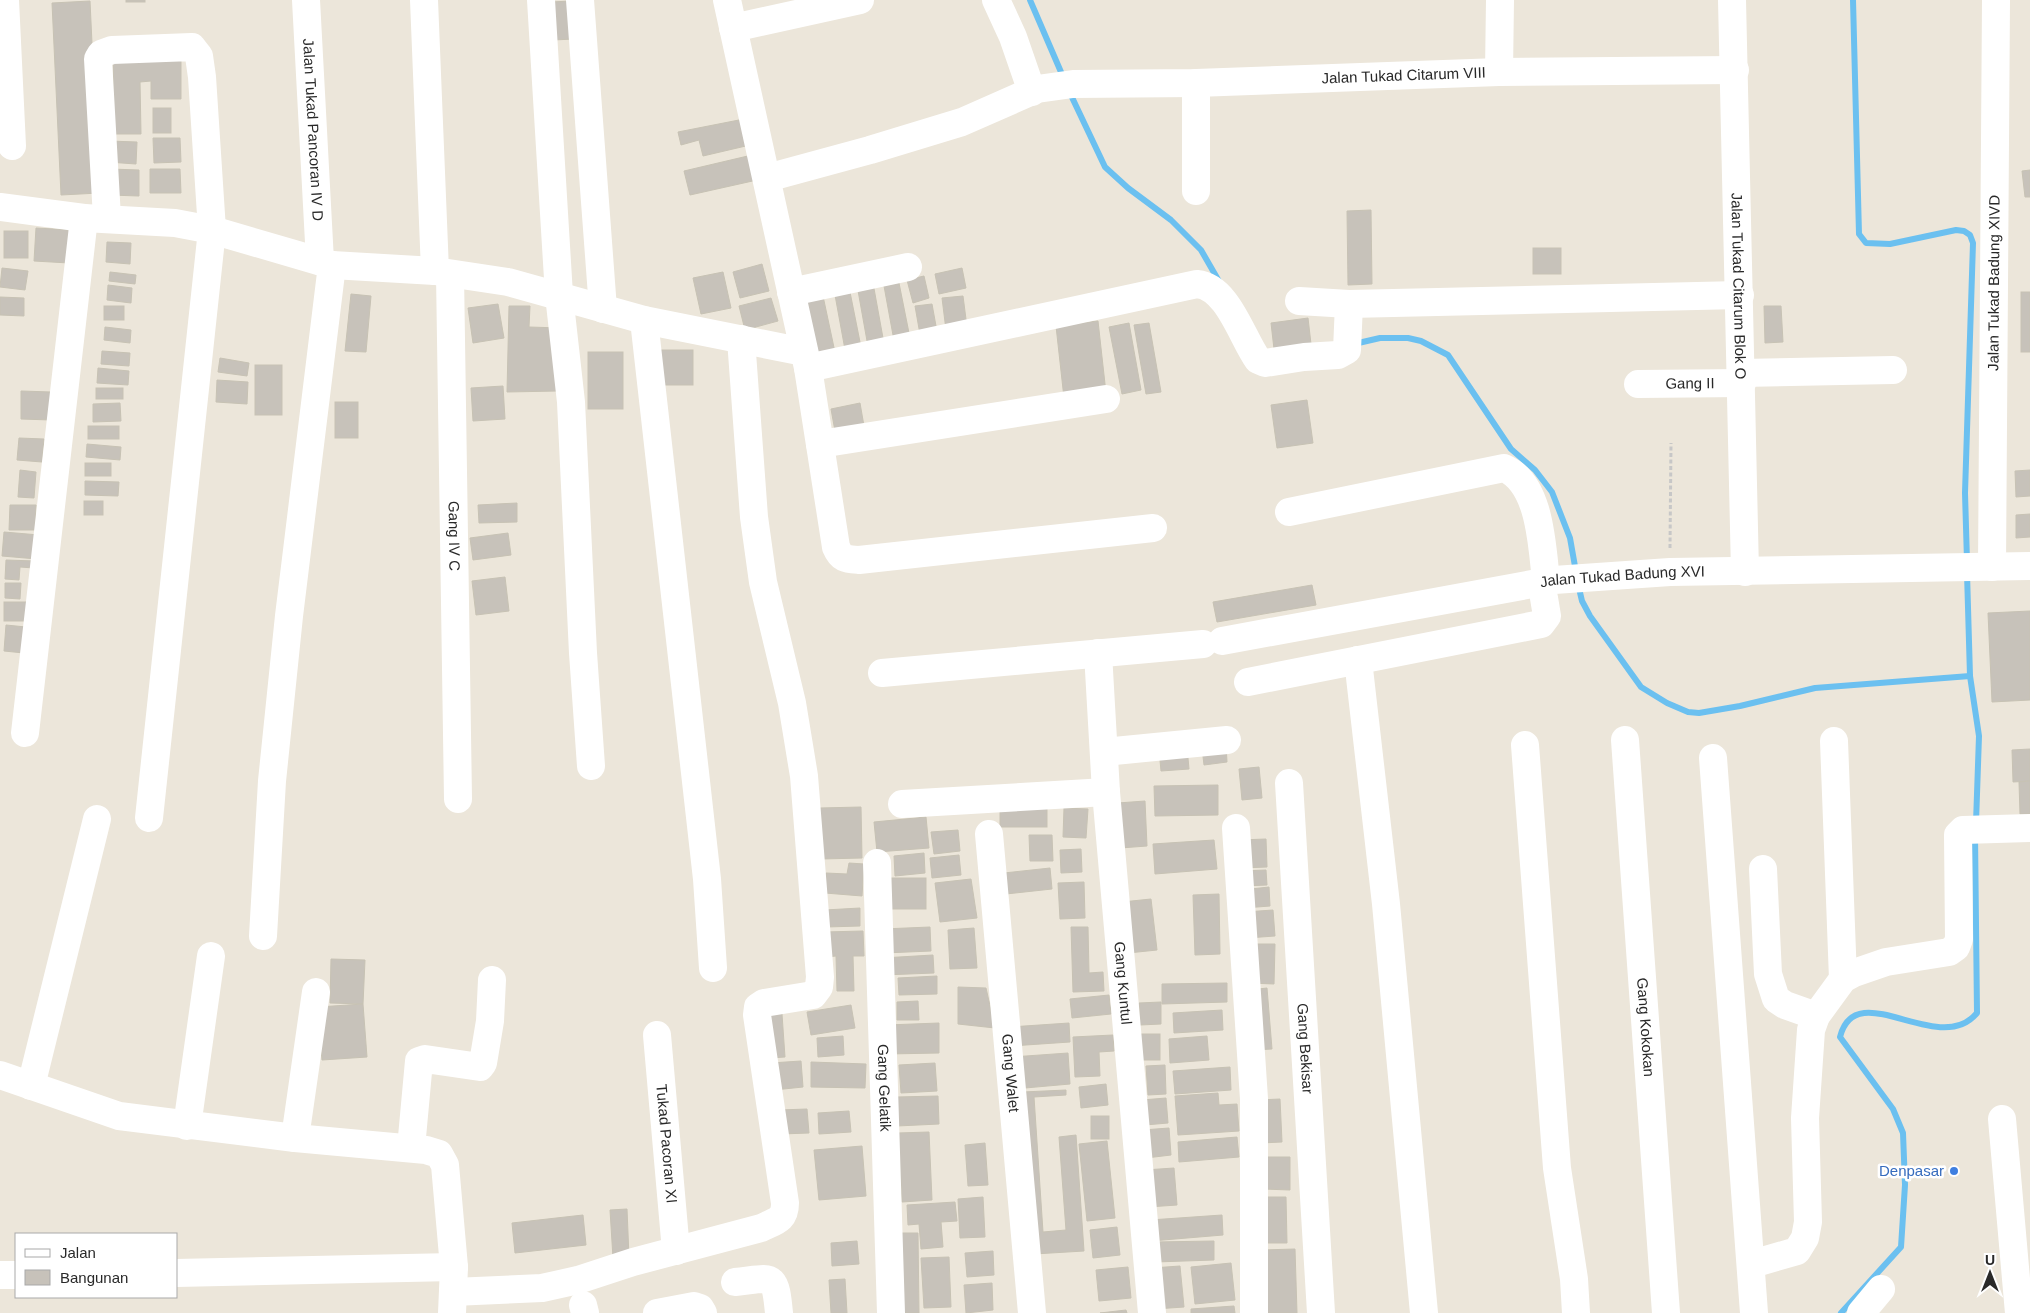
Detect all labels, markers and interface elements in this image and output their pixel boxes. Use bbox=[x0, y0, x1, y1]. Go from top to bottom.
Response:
street label: Jalan Tukad Pancoran IV D bbox=[300, 38, 327, 222]
street label: Jalan Tukad Citarum VIII bbox=[1321, 63, 1486, 86]
street label: Jalan Tukad Citarum Blok O bbox=[1728, 192, 1750, 380]
street label: Jalan Tukad Badung XIVD bbox=[1984, 195, 2003, 371]
street label: Gang II bbox=[1665, 374, 1715, 392]
street label: Gang IV C bbox=[445, 501, 464, 571]
street label: Jalan Tukad Badung XVI bbox=[1538, 562, 1705, 590]
street label: Gang Kuntul bbox=[1111, 941, 1136, 1025]
street label: Gang Kokokan bbox=[1634, 977, 1658, 1077]
street label: Gang Bekisar bbox=[1294, 1003, 1317, 1094]
street label: Gang Walet bbox=[999, 1033, 1023, 1114]
street label: Gang Gelatik bbox=[875, 1044, 894, 1132]
street label: Tukad Pacoran XI bbox=[653, 1083, 681, 1204]
place label: Denpasar bbox=[1879, 1162, 1944, 1179]
marker: Denpasar bbox=[1948, 1165, 1960, 1177]
legend bbox=[15, 1233, 178, 1298]
text: Jalan bbox=[60, 1244, 96, 1261]
north arrow bbox=[1965, 1248, 2015, 1298]
text: U bbox=[1985, 1252, 1995, 1268]
text: Bangunan bbox=[60, 1269, 128, 1286]

